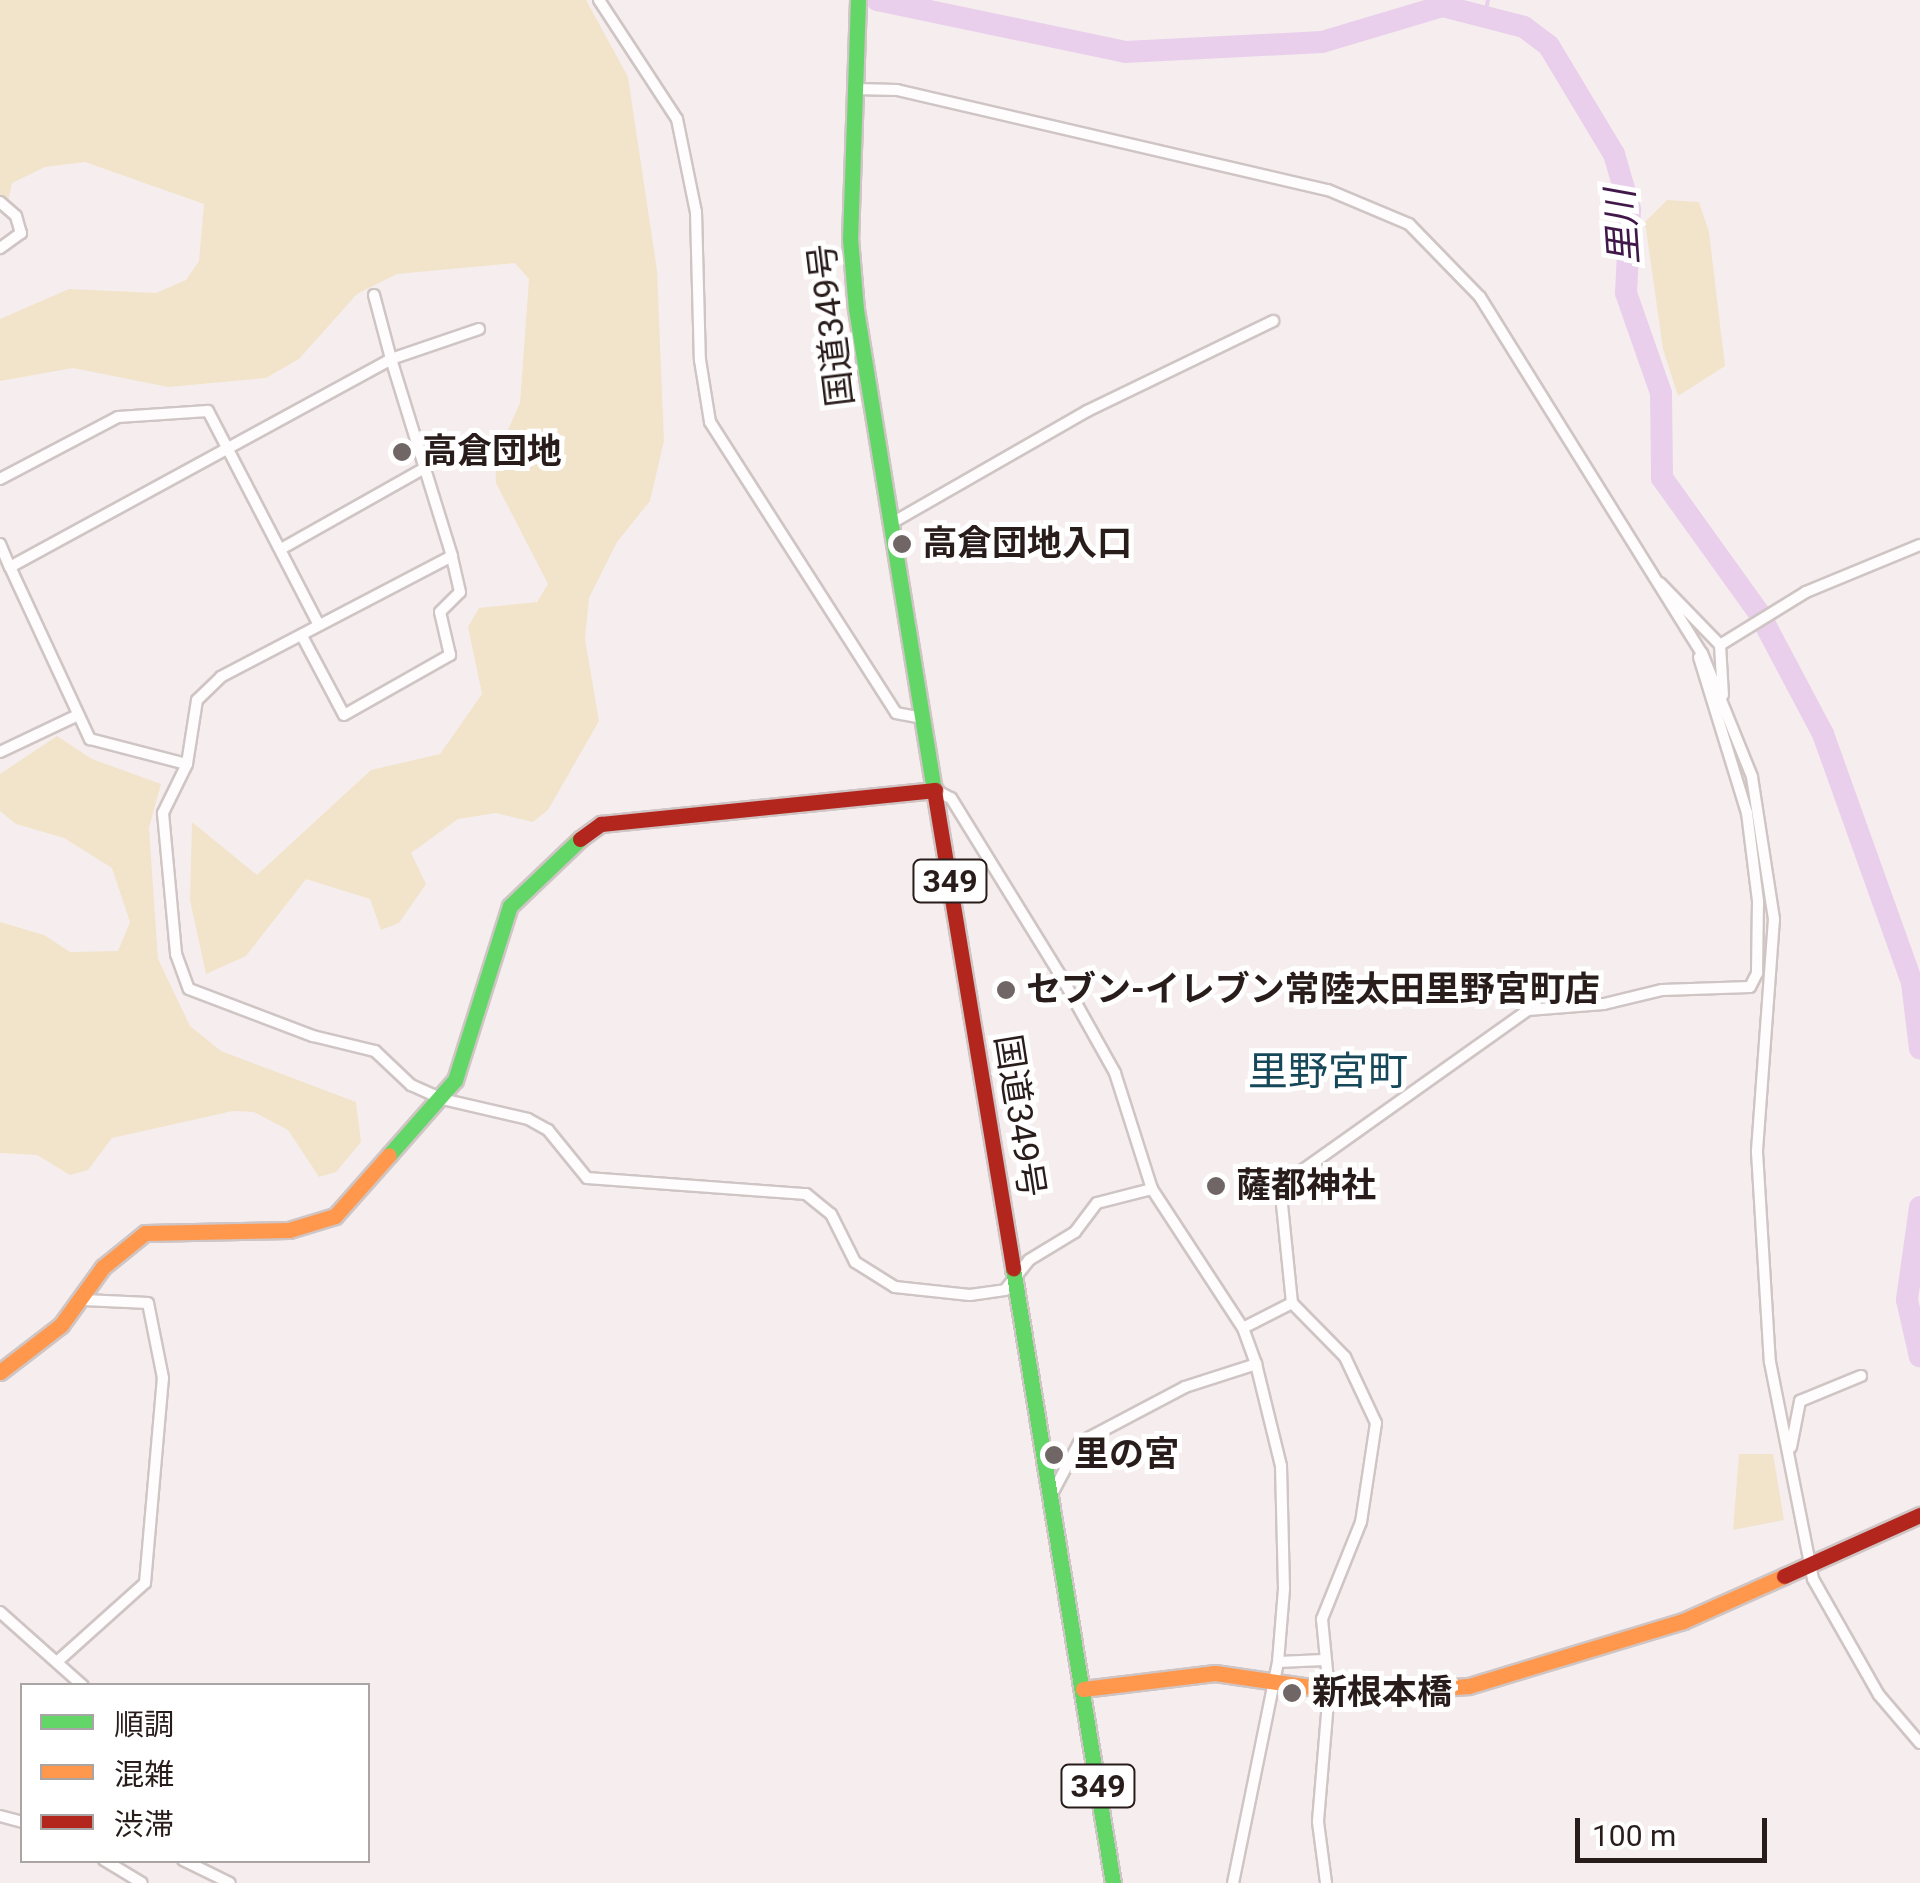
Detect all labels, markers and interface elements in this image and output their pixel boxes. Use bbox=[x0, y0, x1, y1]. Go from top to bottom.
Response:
water label: 里川 bbox=[1598, 188, 1648, 266]
street label: 国道349号 bbox=[801, 241, 863, 409]
place label: 高倉団地 bbox=[422, 431, 562, 473]
marker: 高倉団地 bbox=[391, 441, 413, 463]
place label: 高倉団地入口 bbox=[922, 523, 1132, 565]
marker: 高倉団地入口 bbox=[891, 533, 913, 555]
road number: 349 bbox=[910, 854, 990, 908]
place label: セブン-イレブン常陸太田里野宮町店 bbox=[1026, 969, 1600, 1011]
marker: セブン-イレブン常陸太田里野宮町店 bbox=[995, 979, 1017, 1001]
street label: 国道349号 bbox=[985, 1032, 1053, 1200]
district label: 里野宮町 bbox=[1248, 1048, 1408, 1096]
place label: 薩都神社 bbox=[1236, 1165, 1376, 1207]
marker: 薩都神社 bbox=[1205, 1175, 1227, 1197]
place label: 里の宮 bbox=[1074, 1434, 1179, 1476]
marker: 里の宮 bbox=[1043, 1444, 1065, 1466]
place label: 新根本橋 bbox=[1312, 1672, 1452, 1714]
marker: 新根本橋 bbox=[1281, 1682, 1303, 1704]
legend bbox=[20, 1683, 370, 1863]
text: 順調 bbox=[114, 1707, 174, 1742]
text: 混雑 bbox=[114, 1757, 174, 1792]
road number: 349 bbox=[1058, 1759, 1138, 1813]
scale bar bbox=[1580, 1798, 1772, 1860]
text: 渋滞 bbox=[114, 1807, 174, 1842]
text: 100 m bbox=[1592, 1818, 1676, 1853]

